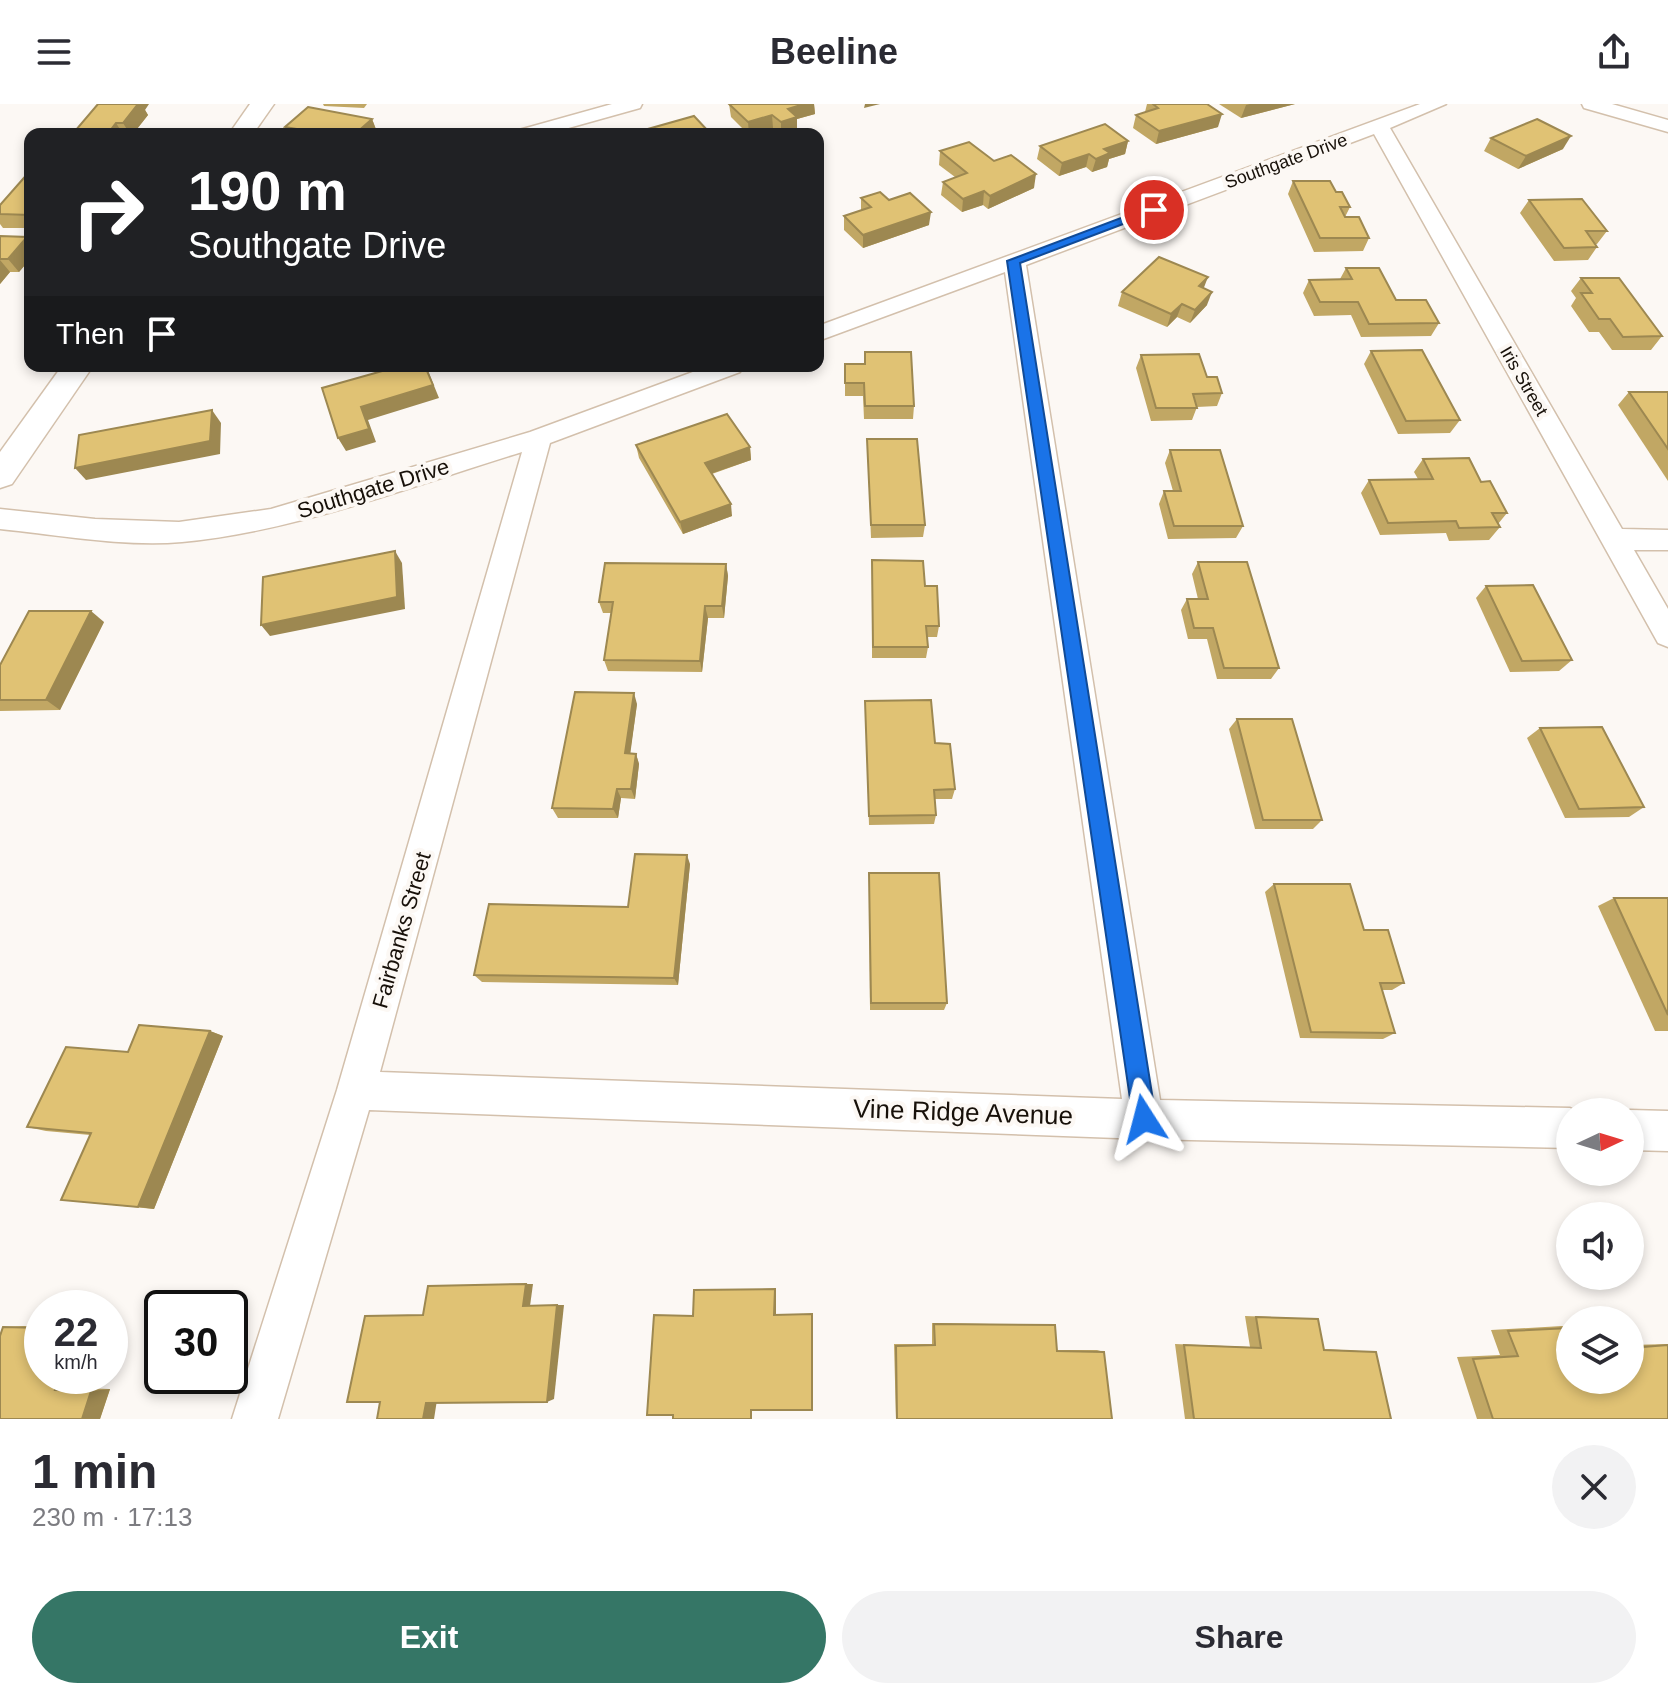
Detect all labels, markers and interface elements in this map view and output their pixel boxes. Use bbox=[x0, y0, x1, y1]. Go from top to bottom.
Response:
icon: menu bbox=[32, 30, 76, 74]
icon: share bbox=[1592, 30, 1636, 74]
text: Beeline bbox=[770, 31, 898, 72]
street label: Southgate Drive bbox=[1222, 130, 1350, 192]
text: 190 m bbox=[188, 159, 347, 222]
icon: right bbox=[56, 160, 160, 264]
pin bbox=[1120, 176, 1188, 244]
icon: arrive bbox=[1132, 188, 1176, 232]
text: Southgate Drive bbox=[188, 225, 446, 266]
icon: arrive bbox=[140, 312, 184, 356]
text: Then bbox=[56, 317, 124, 350]
street label: Iris Street bbox=[1496, 343, 1552, 419]
street label: Southgate Drive bbox=[294, 453, 452, 523]
street label: Fairbanks Street bbox=[367, 849, 436, 1011]
position arrow bbox=[1102, 1077, 1186, 1161]
street label: Vine Ridge Avenue bbox=[852, 1093, 1074, 1131]
north arrow bbox=[1556, 1098, 1644, 1186]
map controls bbox=[1556, 1098, 1644, 1394]
button: sound bbox=[1556, 1202, 1644, 1290]
speed limit sign: 30 bbox=[144, 1290, 248, 1394]
button: layers bbox=[1556, 1306, 1644, 1394]
text: 22 bbox=[54, 1310, 98, 1354]
text: km/h bbox=[54, 1351, 98, 1373]
text: 1 min bbox=[32, 1445, 157, 1498]
button: close bbox=[1552, 1445, 1636, 1529]
text: 230 m · 17:13 bbox=[32, 1502, 192, 1532]
button: Exit bbox=[32, 1591, 826, 1683]
button: Share bbox=[842, 1591, 1636, 1683]

